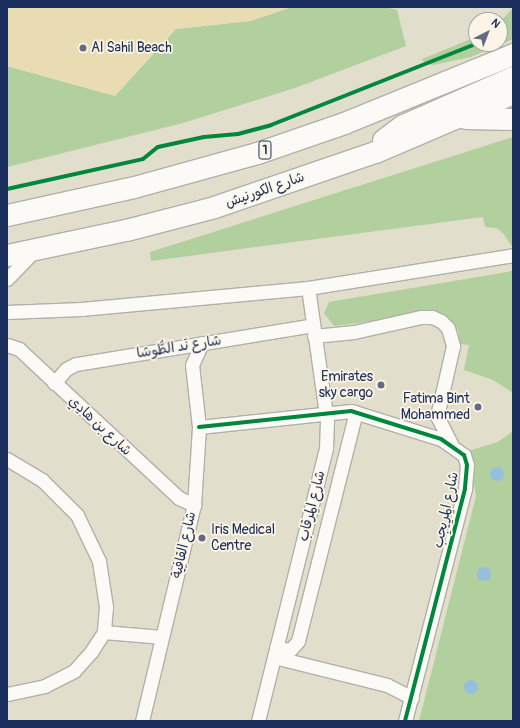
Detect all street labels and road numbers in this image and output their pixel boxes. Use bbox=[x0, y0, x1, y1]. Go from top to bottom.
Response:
road number: 1 bbox=[258, 139, 272, 161]
street label: شارع الكورنيش bbox=[223, 169, 307, 211]
street label: شارع نَد الطُّوشا bbox=[135, 332, 223, 362]
street label: شارع بن هادِي bbox=[65, 393, 135, 459]
street label: شارع المِرقاب bbox=[295, 469, 329, 543]
street label: شارع المِرِيجِب bbox=[430, 470, 462, 550]
street label: شارع القافِية bbox=[168, 510, 200, 580]

